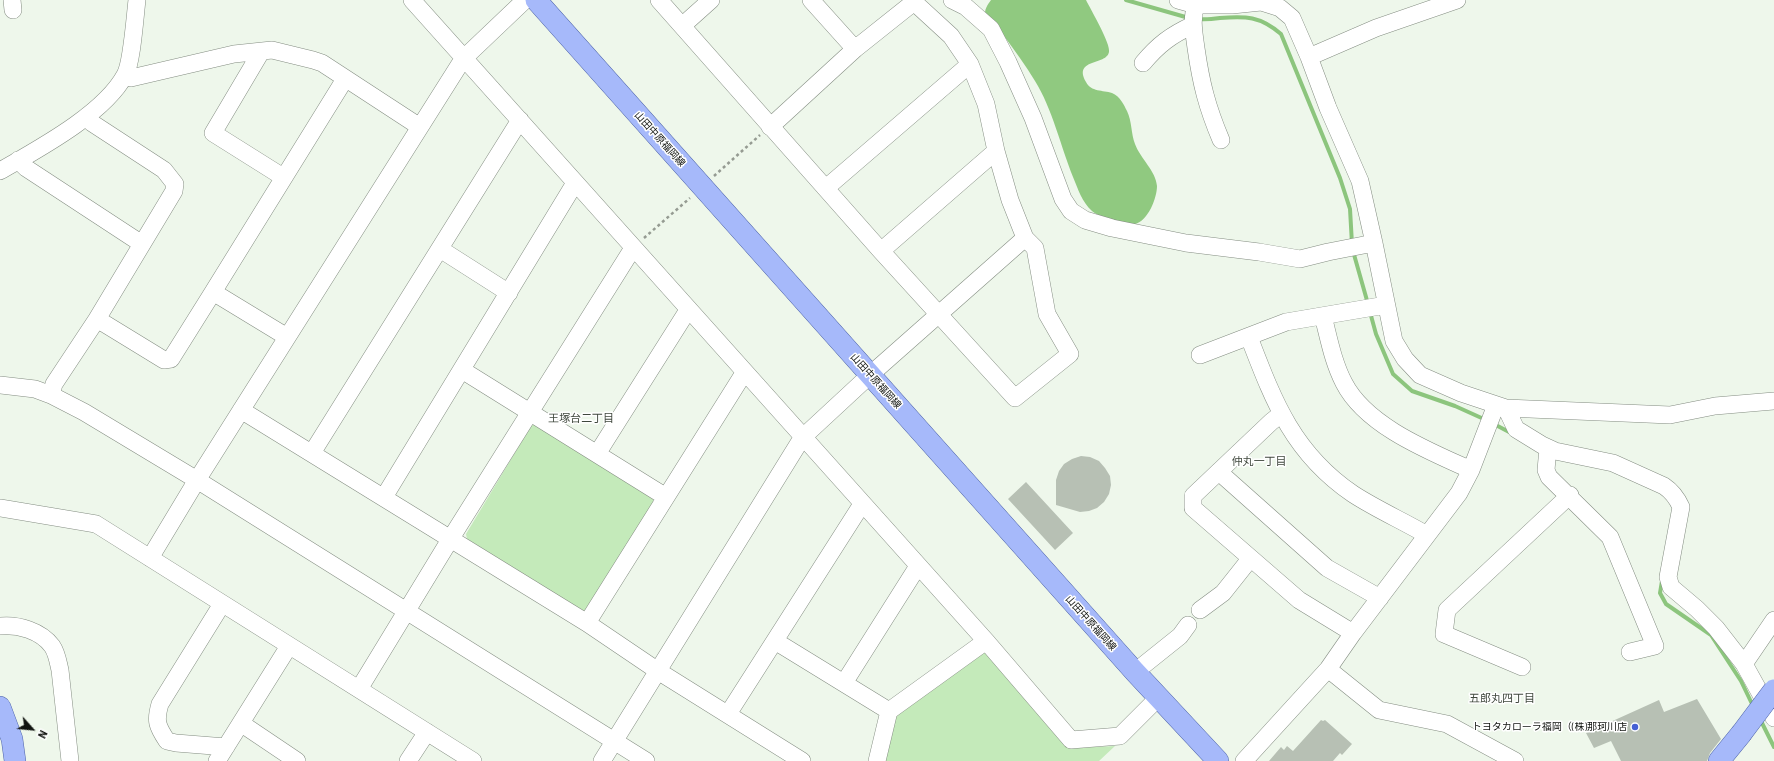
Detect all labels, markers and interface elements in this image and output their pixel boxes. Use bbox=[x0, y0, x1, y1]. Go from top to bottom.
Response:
street label: 山田中原福岡線 bbox=[632, 109, 688, 169]
street label: 山田中原福岡線 bbox=[848, 351, 904, 411]
district label: 王塚台二丁目 bbox=[548, 411, 614, 425]
district label: 仲丸一丁目 bbox=[1232, 454, 1286, 468]
street label: 山田中原福岡線 bbox=[1063, 593, 1119, 653]
district label: 五郎丸四丁目 bbox=[1469, 691, 1535, 705]
north arrow bbox=[12, 709, 52, 749]
place label: トヨタカローラ福岡（(株)那珂川店 bbox=[1472, 721, 1627, 733]
marker: トヨタカローラ福岡（(株)那珂川店 bbox=[1630, 722, 1640, 732]
text: N bbox=[36, 728, 51, 741]

